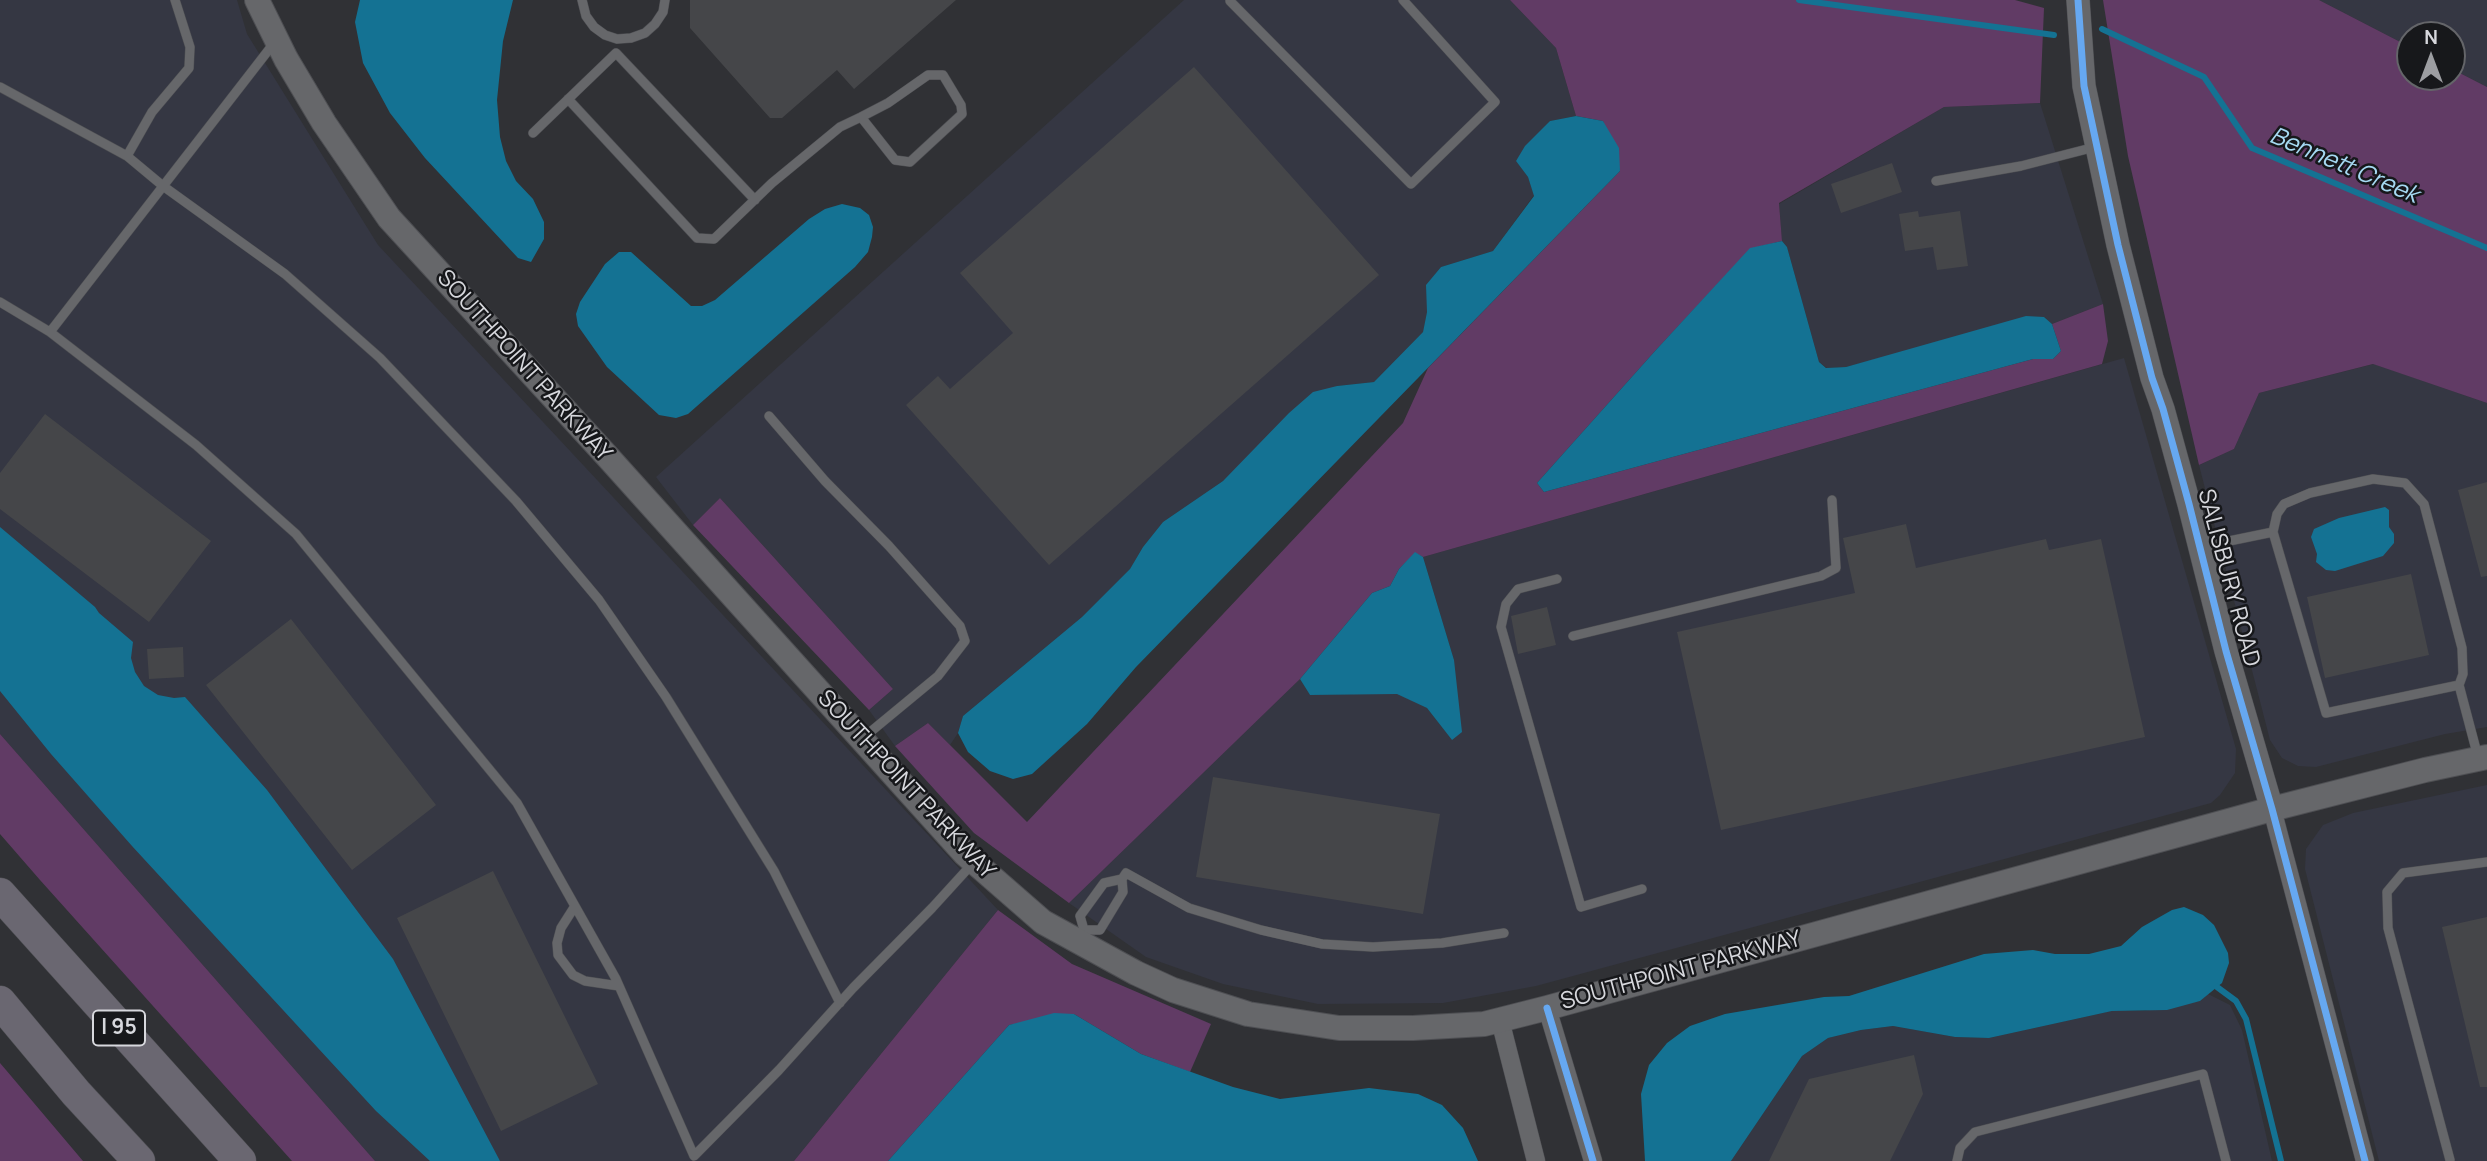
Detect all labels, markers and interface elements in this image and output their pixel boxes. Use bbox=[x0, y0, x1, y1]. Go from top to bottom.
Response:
north arrow bbox=[2396, 21, 2466, 91]
text: N bbox=[2424, 24, 2438, 50]
water label: Bennett Creek bbox=[2265, 122, 2423, 210]
street label: SOUTHPOINT PARKWAY bbox=[431, 265, 617, 467]
street label: SALISBURY ROAD bbox=[2191, 486, 2265, 670]
street label: SOUTHPOINT PARKWAY bbox=[811, 685, 1001, 885]
street label: SOUTHPOINT PARKWAY bbox=[1558, 926, 1804, 1016]
road number: I 95 bbox=[93, 1010, 145, 1046]

